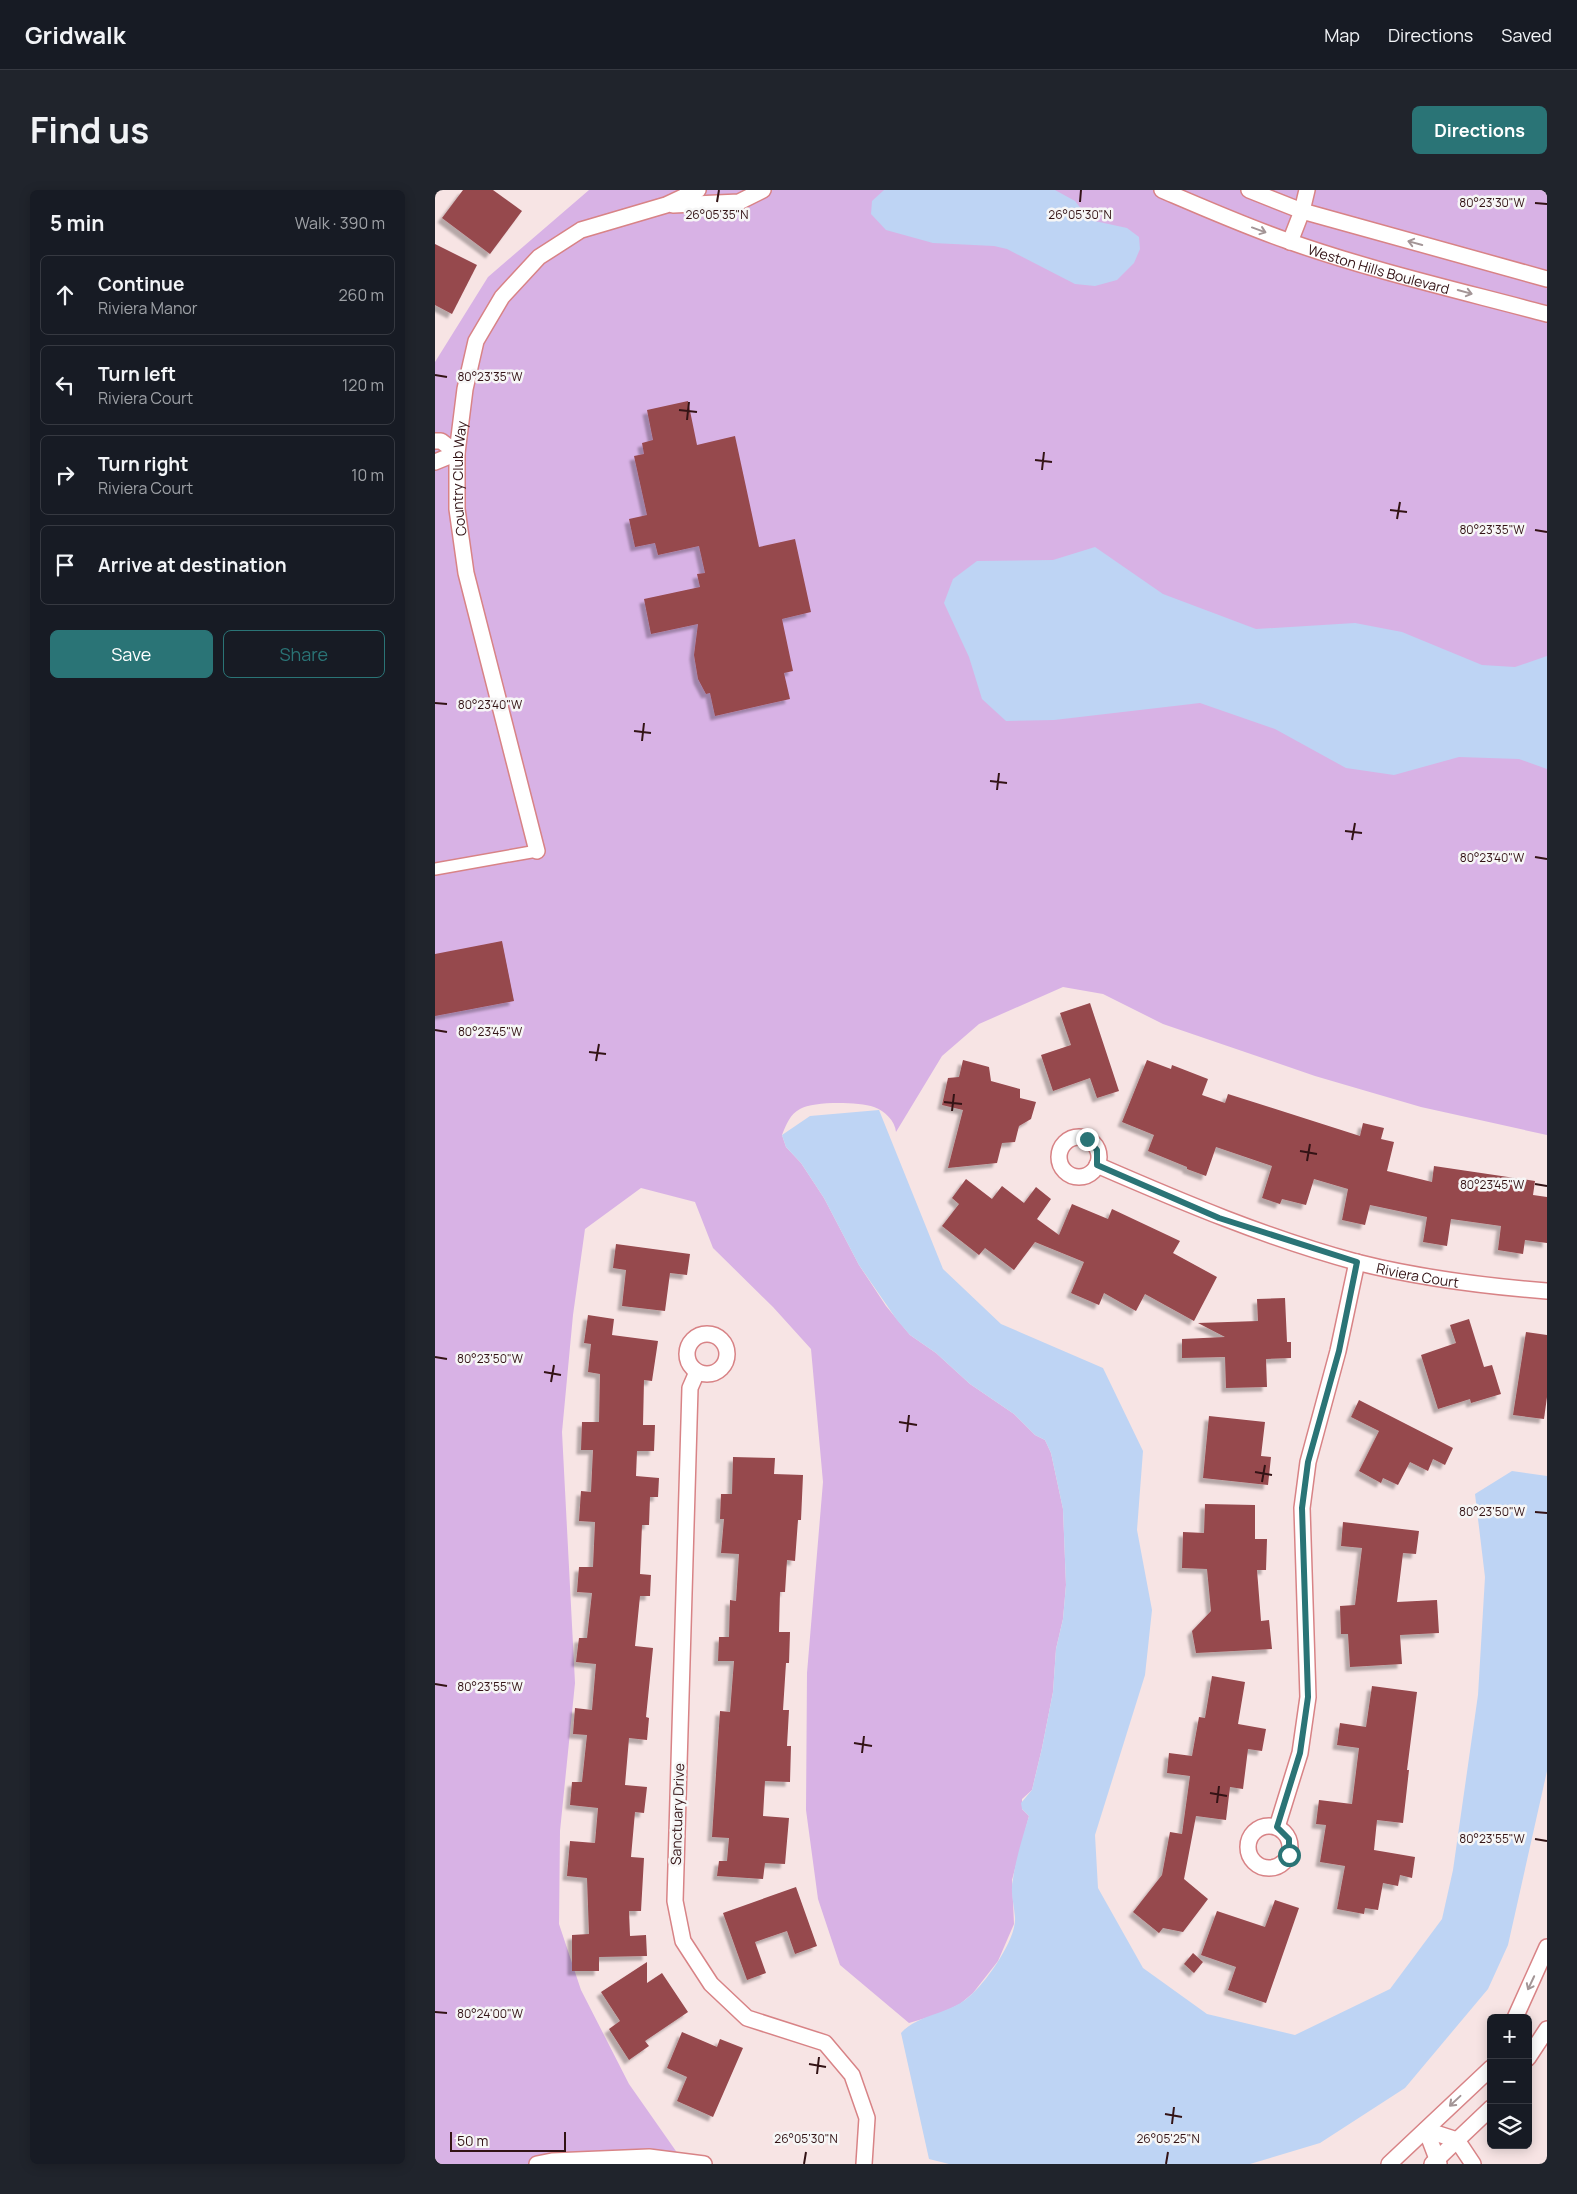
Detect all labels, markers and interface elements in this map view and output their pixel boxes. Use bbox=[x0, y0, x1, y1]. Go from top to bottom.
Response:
text: Gridwalk bbox=[25, 18, 126, 51]
text: Map bbox=[1324, 23, 1360, 47]
text: Directions bbox=[1388, 23, 1473, 47]
text: Saved bbox=[1501, 23, 1552, 47]
text: Find us bbox=[30, 106, 149, 154]
button: Directions bbox=[1412, 106, 1547, 154]
text: 80°23'30"W bbox=[1459, 194, 1526, 211]
text: 26°05'35"N bbox=[686, 206, 748, 223]
text: 26°05'30"N bbox=[1048, 206, 1112, 223]
text: 5 min bbox=[50, 209, 104, 237]
text: Walk · 390 m bbox=[295, 212, 385, 234]
one-way arrow bbox=[1251, 226, 1267, 235]
one-way arrow bbox=[1408, 238, 1424, 248]
street label: Weston Hills Boulevard bbox=[1306, 239, 1452, 298]
text: Continue bbox=[98, 271, 184, 297]
icon: ahead bbox=[51, 281, 79, 309]
text: 260 m bbox=[338, 284, 384, 306]
one-way arrow bbox=[1457, 288, 1473, 298]
text: Riviera Manor bbox=[98, 297, 198, 319]
text: Turn left bbox=[98, 361, 176, 387]
text: 80°23'35"W bbox=[457, 368, 523, 385]
icon: left bbox=[51, 371, 79, 399]
text: 120 m bbox=[342, 374, 384, 396]
text: Riviera Court bbox=[98, 387, 193, 409]
street label: Country Club Way bbox=[448, 419, 471, 537]
text: Turn right bbox=[98, 451, 188, 477]
icon: right bbox=[51, 461, 79, 489]
text: 10 m bbox=[351, 464, 384, 486]
text: Riviera Court bbox=[98, 477, 193, 499]
text: 80°23'35"W bbox=[1459, 521, 1525, 538]
icon: arrive bbox=[51, 551, 79, 579]
text: Arrive at destination bbox=[98, 552, 287, 578]
button: Save bbox=[50, 630, 213, 678]
button: Share bbox=[223, 630, 385, 678]
text: 80°23'40"W bbox=[458, 696, 523, 713]
text: 80°23'40"W bbox=[1460, 849, 1525, 866]
text: 80°23'45"W bbox=[458, 1023, 523, 1040]
route end bbox=[1076, 1128, 1099, 1151]
text: 80°23'45"W bbox=[1460, 1176, 1525, 1193]
street label: Riviera Court bbox=[1375, 1258, 1461, 1291]
text: 80°23'50"W bbox=[457, 1350, 524, 1367]
text: 80°23'50"W bbox=[1459, 1503, 1526, 1520]
text: 80°23'55"W bbox=[457, 1678, 524, 1695]
street label: Sanctuary Drive bbox=[666, 1763, 688, 1865]
text: 80°23'55"W bbox=[1459, 1830, 1526, 1847]
route start bbox=[1278, 1844, 1301, 1867]
one-way arrow bbox=[1526, 1975, 1536, 1990]
text: 80°24'00"W bbox=[457, 2005, 524, 2022]
map controls bbox=[1487, 2014, 1532, 2149]
button: + bbox=[1487, 2014, 1532, 2059]
button: − bbox=[1487, 2059, 1532, 2104]
one-way arrow bbox=[1449, 2095, 1462, 2107]
button: layers bbox=[1487, 2104, 1532, 2149]
scale bar bbox=[450, 2129, 566, 2152]
text: 26°05'30"N bbox=[774, 2130, 838, 2147]
text: 26°05'25"N bbox=[1136, 2130, 1200, 2147]
text: 50 m bbox=[457, 2131, 488, 2150]

